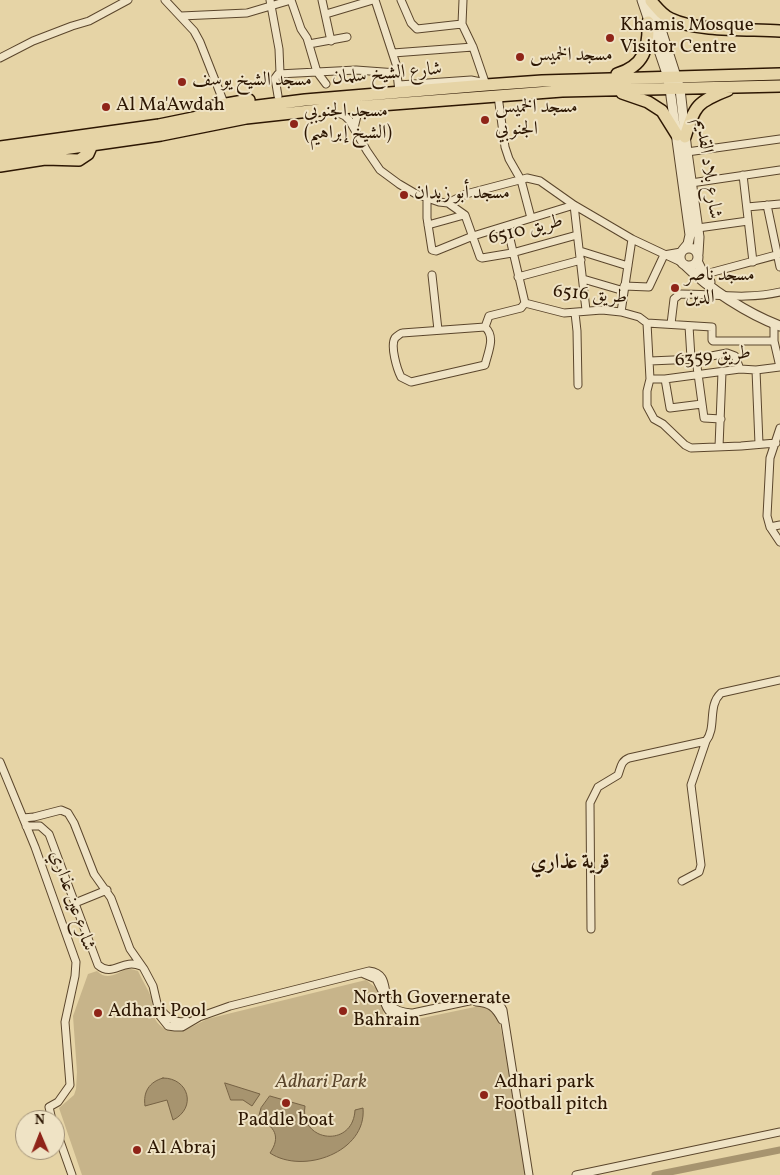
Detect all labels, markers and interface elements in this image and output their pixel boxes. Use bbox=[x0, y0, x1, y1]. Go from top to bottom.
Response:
place label: Khamis Mosque Visitor Centre bbox=[620, 16, 754, 60]
marker: Khamis Mosque Visitor Centre bbox=[604, 32, 616, 44]
place label: مسجد الخميس bbox=[530, 46, 613, 68]
marker: مسجد الخميس bbox=[514, 51, 526, 63]
street label: شارع الشيخ سلمان bbox=[331, 59, 443, 91]
place label: مسجد الشيخ يوسف bbox=[192, 71, 312, 93]
marker: مسجد الشيخ يوسف bbox=[176, 76, 188, 88]
place label: Al Ma'Awdah bbox=[116, 96, 225, 118]
place label: مسجد الخميس الجنوبي bbox=[495, 98, 578, 142]
marker: Al Ma'Awdah bbox=[100, 101, 112, 113]
place label: مسجد الجنوبي (الشيخ إبراهيم) bbox=[304, 102, 392, 146]
marker: مسجد الخميس الجنوبي bbox=[479, 114, 491, 126]
marker: مسجد الجنوبي (الشيخ إبراهيم) bbox=[288, 118, 300, 130]
street label: شارع بلاد القديم bbox=[689, 118, 725, 220]
place label: مسجد أبو زيدان bbox=[414, 184, 510, 206]
marker: مسجد أبو زيدان bbox=[398, 189, 410, 201]
street label: طريق 6510 bbox=[486, 211, 566, 251]
place label: مسجد ناصر الدين bbox=[685, 266, 755, 310]
street label: طريق 6516 bbox=[552, 281, 628, 311]
marker: مسجد ناصر الدين bbox=[669, 282, 681, 294]
street label: طريق 6359 bbox=[674, 343, 752, 373]
street label: شارع عين عذاري bbox=[43, 848, 99, 954]
district label: قرية عذاري bbox=[530, 851, 610, 877]
place label: North Governerate Bahrain bbox=[353, 989, 511, 1033]
place label: Adhari Pool bbox=[108, 1002, 206, 1024]
marker: North Governerate Bahrain bbox=[337, 1005, 349, 1017]
marker: Adhari Pool bbox=[92, 1007, 104, 1019]
park label: Adhari Park bbox=[275, 1073, 367, 1095]
place label: Adhari park Football pitch bbox=[494, 1073, 608, 1117]
marker: Adhari park Football pitch bbox=[478, 1089, 490, 1101]
marker: Paddle boat bbox=[280, 1097, 292, 1109]
north arrow bbox=[15, 1110, 65, 1160]
text: N bbox=[34, 1111, 45, 1130]
place label: Paddle boat bbox=[238, 1111, 334, 1133]
place label: Al Abraj bbox=[147, 1139, 216, 1161]
marker: Al Abraj bbox=[131, 1144, 143, 1156]

